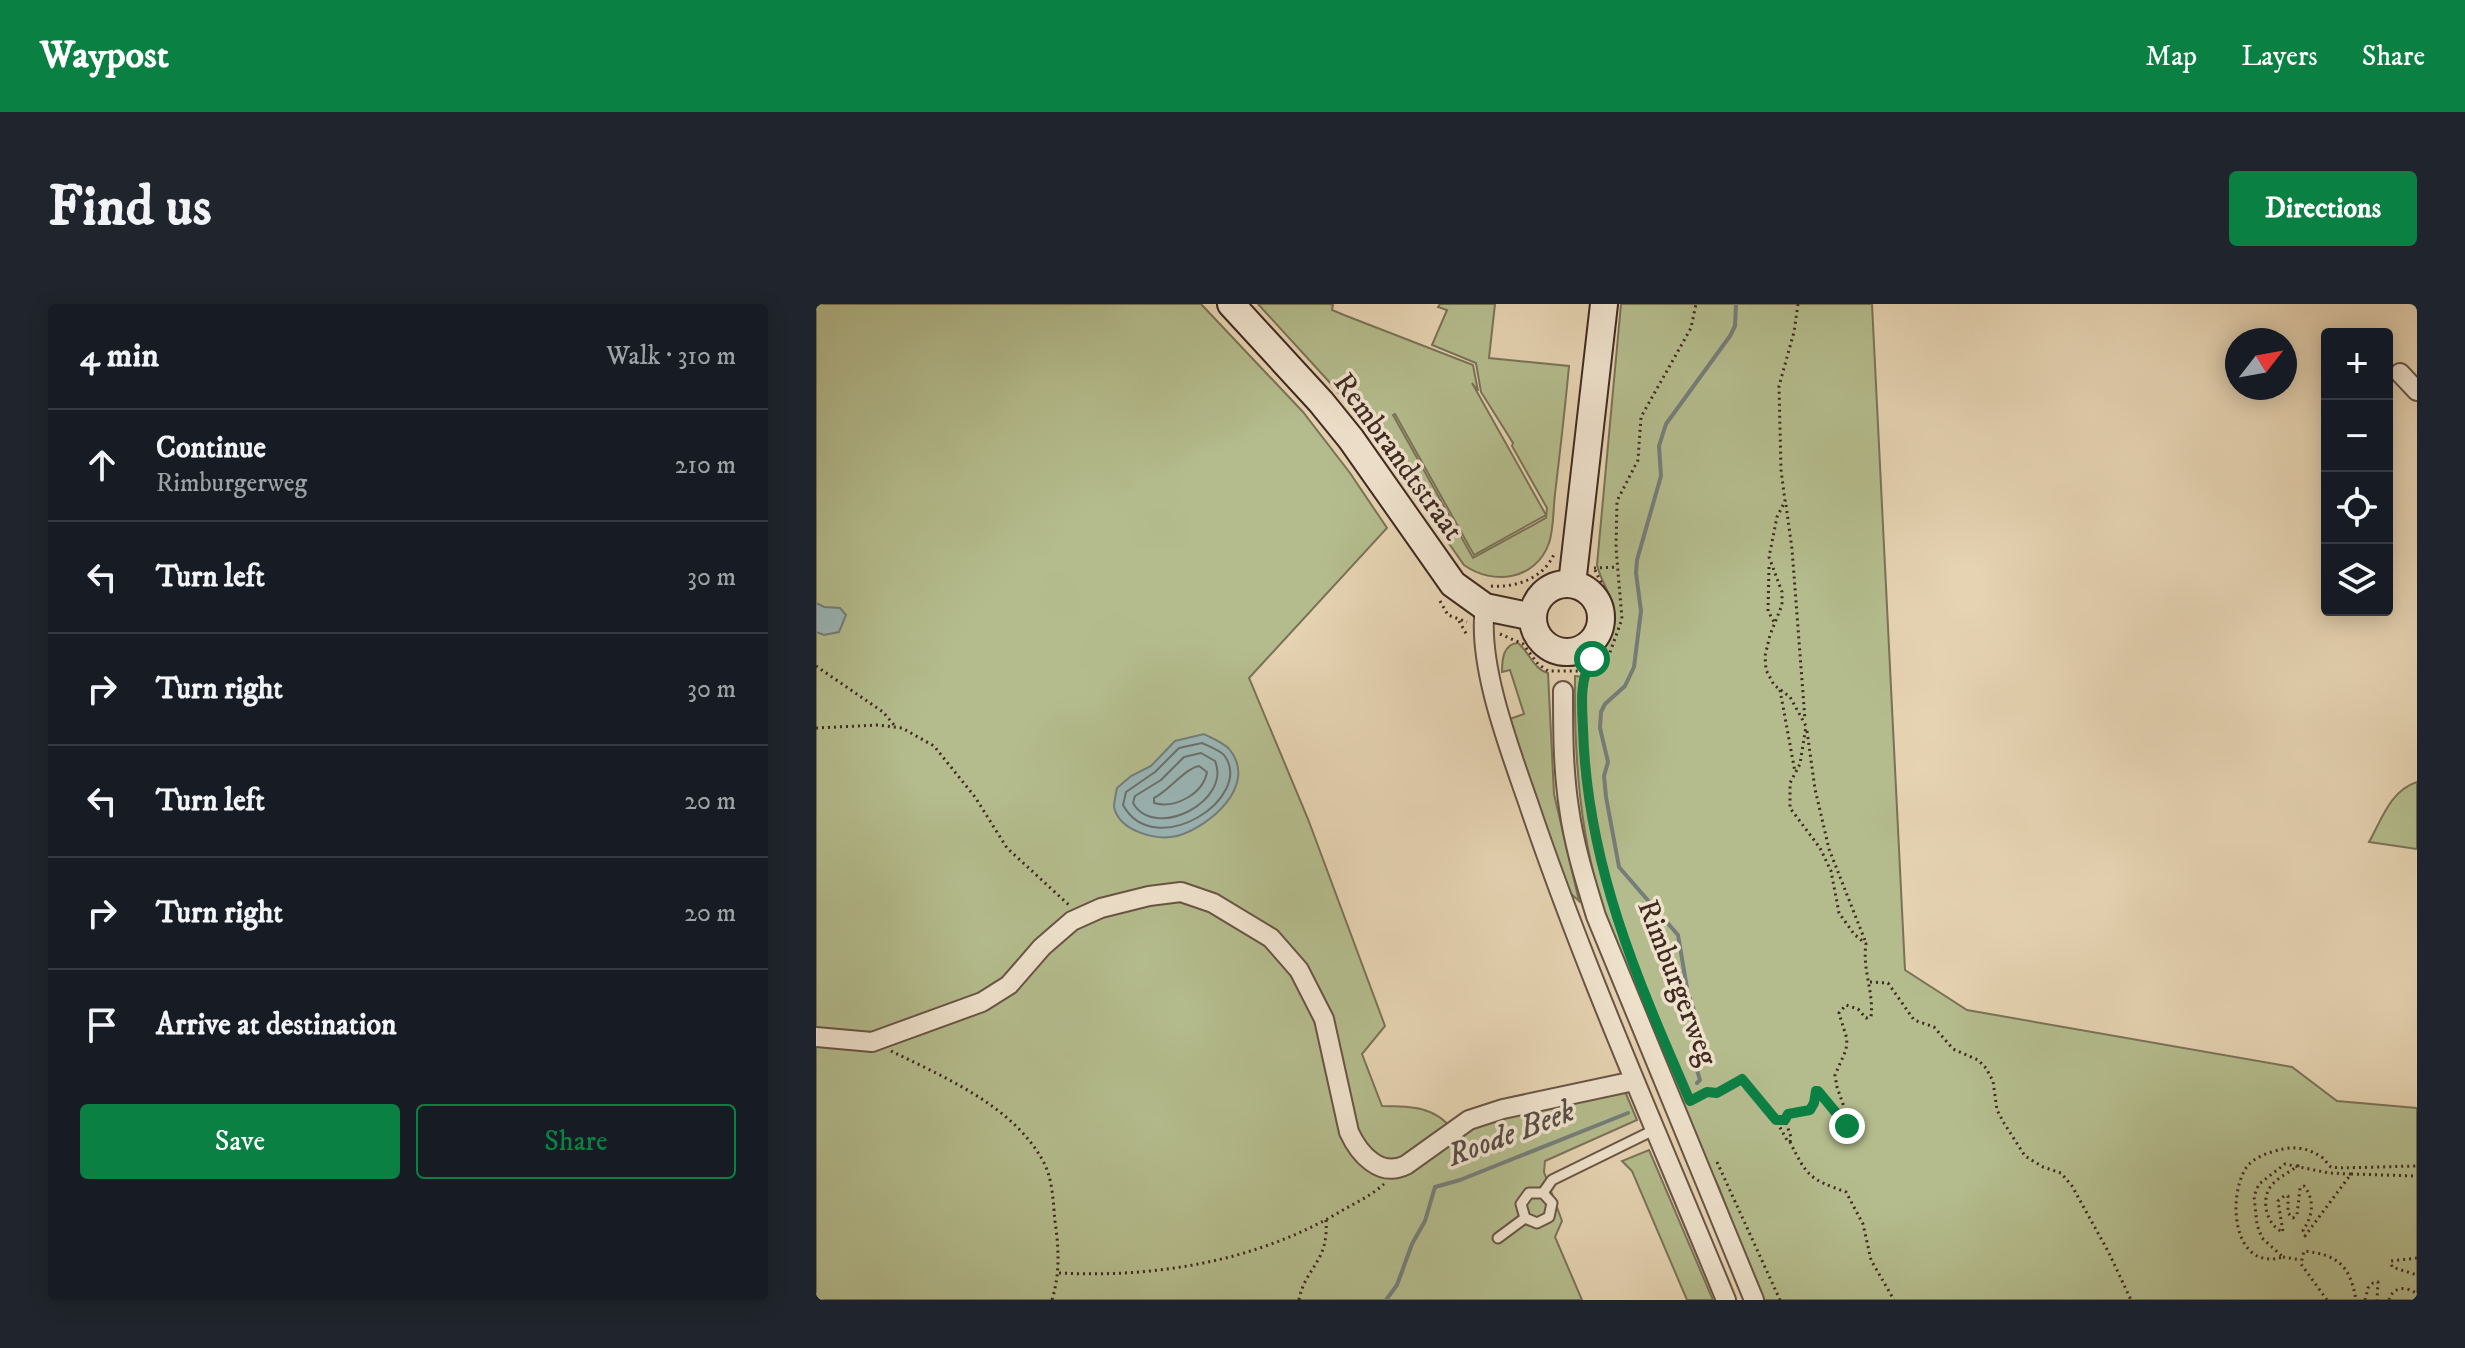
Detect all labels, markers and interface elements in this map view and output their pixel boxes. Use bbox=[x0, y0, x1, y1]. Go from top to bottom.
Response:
text: Waypost bbox=[40, 32, 169, 80]
text: Map bbox=[2146, 39, 2197, 74]
text: Layers bbox=[2241, 39, 2318, 74]
text: Share bbox=[2362, 39, 2425, 74]
button: Directions bbox=[2229, 171, 2417, 246]
text: Find us bbox=[48, 173, 212, 243]
north arrow bbox=[2225, 328, 2297, 400]
map controls bbox=[2321, 328, 2393, 616]
button: + bbox=[2321, 328, 2393, 400]
text: 4 min bbox=[80, 335, 159, 377]
text: Walk · 310 m bbox=[606, 340, 736, 373]
street label: Rembrandtstraat bbox=[1325, 366, 1471, 548]
button: − bbox=[2321, 400, 2393, 472]
text: Continue bbox=[156, 430, 266, 467]
icon: ahead bbox=[80, 443, 124, 487]
text: 210 m bbox=[675, 449, 736, 482]
text: Rimburgerweg bbox=[156, 467, 307, 500]
button: locate bbox=[2321, 472, 2393, 544]
button: layers bbox=[2321, 544, 2393, 616]
icon: left bbox=[80, 555, 124, 599]
text: Turn left bbox=[156, 559, 265, 596]
text: 30 m bbox=[687, 561, 736, 594]
route start bbox=[1574, 641, 1610, 677]
icon: right bbox=[80, 667, 124, 711]
text: Turn right bbox=[156, 671, 283, 708]
text: 30 m bbox=[687, 673, 736, 706]
icon: left bbox=[80, 779, 124, 823]
text: Turn left bbox=[156, 783, 265, 820]
text: 20 m bbox=[684, 785, 736, 818]
icon: right bbox=[80, 891, 124, 935]
text: Turn right bbox=[156, 895, 283, 932]
street label: Rimburgerweg bbox=[1628, 895, 1726, 1071]
text: 20 m bbox=[684, 897, 736, 930]
icon: arrive bbox=[80, 1003, 124, 1047]
text: Arrive at destination bbox=[156, 1007, 397, 1044]
water label: Roode Beek bbox=[1441, 1091, 1581, 1177]
button: Save bbox=[80, 1104, 400, 1179]
button: Share bbox=[416, 1104, 736, 1179]
route end bbox=[1829, 1108, 1865, 1144]

